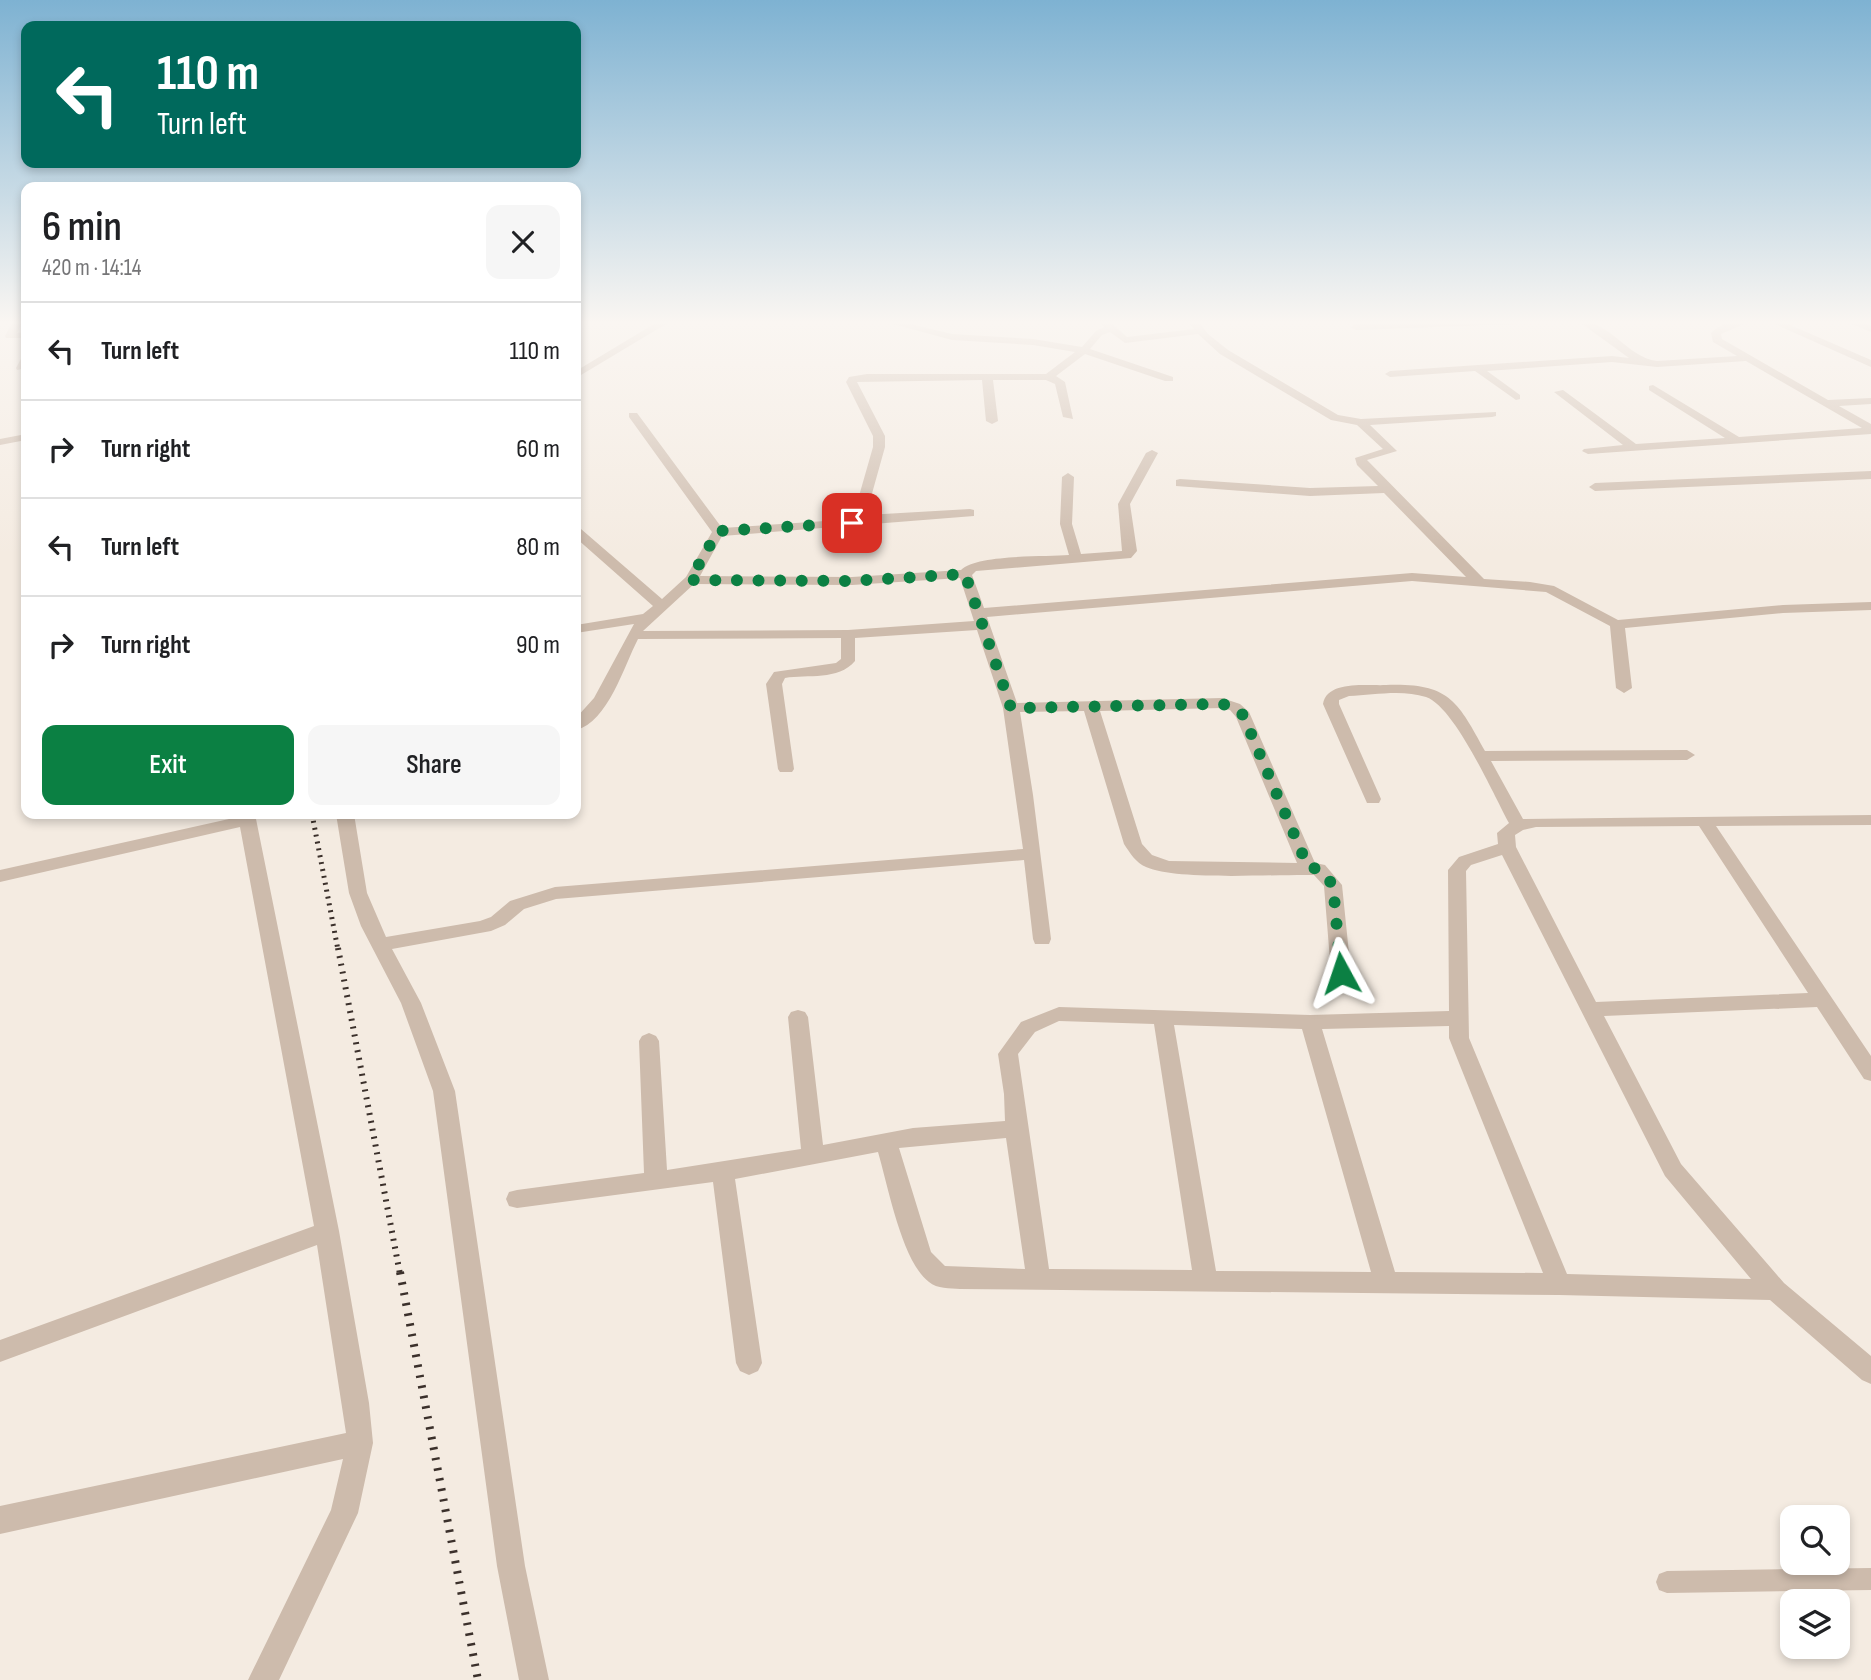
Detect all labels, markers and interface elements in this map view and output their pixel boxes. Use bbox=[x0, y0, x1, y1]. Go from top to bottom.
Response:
text: 110 m bbox=[157, 45, 259, 104]
icon: left bbox=[42, 49, 133, 140]
text: Turn left bbox=[157, 105, 247, 144]
text: 6 min bbox=[42, 202, 122, 253]
button: close bbox=[486, 205, 560, 279]
text: 420 m · 14:14 bbox=[42, 254, 141, 282]
icon: left bbox=[42, 332, 80, 370]
text: Turn left bbox=[101, 336, 179, 367]
text: 110 m bbox=[509, 336, 560, 367]
icon: right bbox=[42, 430, 80, 468]
text: Turn right bbox=[101, 434, 190, 465]
text: 60 m bbox=[516, 434, 560, 465]
pin bbox=[822, 493, 882, 553]
icon: arrive bbox=[833, 504, 871, 542]
icon: left bbox=[42, 528, 80, 566]
text: Turn left bbox=[101, 532, 179, 563]
text: 80 m bbox=[516, 532, 560, 563]
icon: right bbox=[42, 626, 80, 664]
text: Turn right bbox=[101, 630, 190, 661]
text: 90 m bbox=[516, 630, 560, 661]
button: Exit bbox=[42, 725, 294, 805]
button: Share bbox=[308, 725, 560, 805]
position arrow bbox=[1304, 936, 1378, 1010]
map controls bbox=[1780, 1505, 1850, 1659]
button: search bbox=[1780, 1505, 1850, 1575]
button: layers bbox=[1780, 1589, 1850, 1659]

